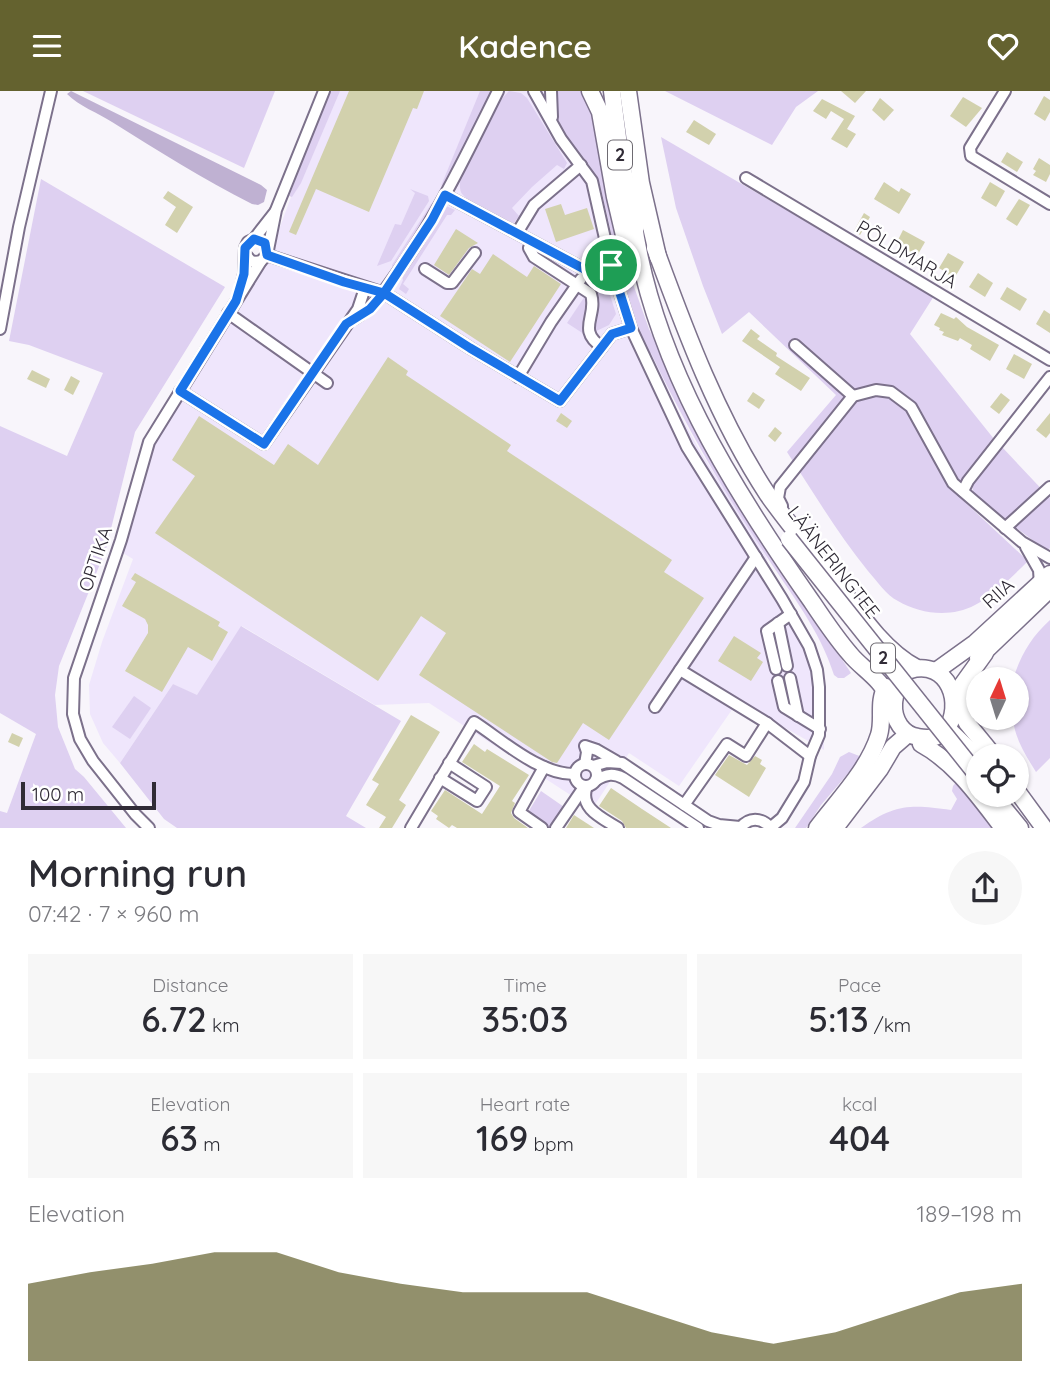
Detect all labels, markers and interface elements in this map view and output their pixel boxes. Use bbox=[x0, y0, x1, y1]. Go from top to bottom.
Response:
text: Kadence bbox=[458, 26, 592, 66]
icon: menu bbox=[28, 27, 66, 65]
icon: heart bbox=[984, 27, 1022, 65]
road number: 2 bbox=[608, 141, 632, 169]
street label: PÕLDMARJA bbox=[852, 215, 962, 293]
pin bbox=[581, 235, 641, 295]
icon: arrive bbox=[592, 246, 630, 284]
street label: LÄÄNERINGTEE bbox=[783, 501, 885, 623]
street label: OPTIKA bbox=[73, 523, 117, 595]
street label: RIIA bbox=[977, 573, 1019, 613]
road number: 2 bbox=[871, 643, 895, 673]
north arrow bbox=[966, 667, 1029, 730]
map controls bbox=[966, 667, 1029, 807]
button: locate bbox=[966, 744, 1029, 807]
scale bar bbox=[21, 779, 156, 811]
text: 100 m bbox=[32, 782, 84, 806]
text: Morning run bbox=[28, 849, 247, 897]
button: share bbox=[948, 851, 1022, 925]
text: 07:42 · 7 × 960 m bbox=[28, 899, 200, 928]
text: Distance bbox=[152, 973, 228, 997]
text: Time bbox=[503, 973, 547, 997]
text: Pace bbox=[838, 973, 881, 997]
text: 6.72 bbox=[141, 997, 207, 1041]
text: 35:03 bbox=[482, 997, 568, 1041]
text: 5:13 bbox=[808, 997, 869, 1041]
text: km bbox=[207, 1013, 239, 1037]
text: /km bbox=[869, 1013, 911, 1037]
text: Elevation bbox=[150, 1092, 230, 1116]
text: Heart rate bbox=[480, 1092, 570, 1116]
text: kcal bbox=[842, 1092, 877, 1116]
text: 63 bbox=[160, 1116, 198, 1160]
text: 169 bbox=[476, 1116, 528, 1160]
text: 404 bbox=[829, 1116, 890, 1160]
text: m bbox=[198, 1132, 221, 1156]
text: bpm bbox=[528, 1132, 574, 1156]
text: Elevation bbox=[28, 1199, 125, 1228]
text: 189–198 m bbox=[917, 1199, 1022, 1228]

